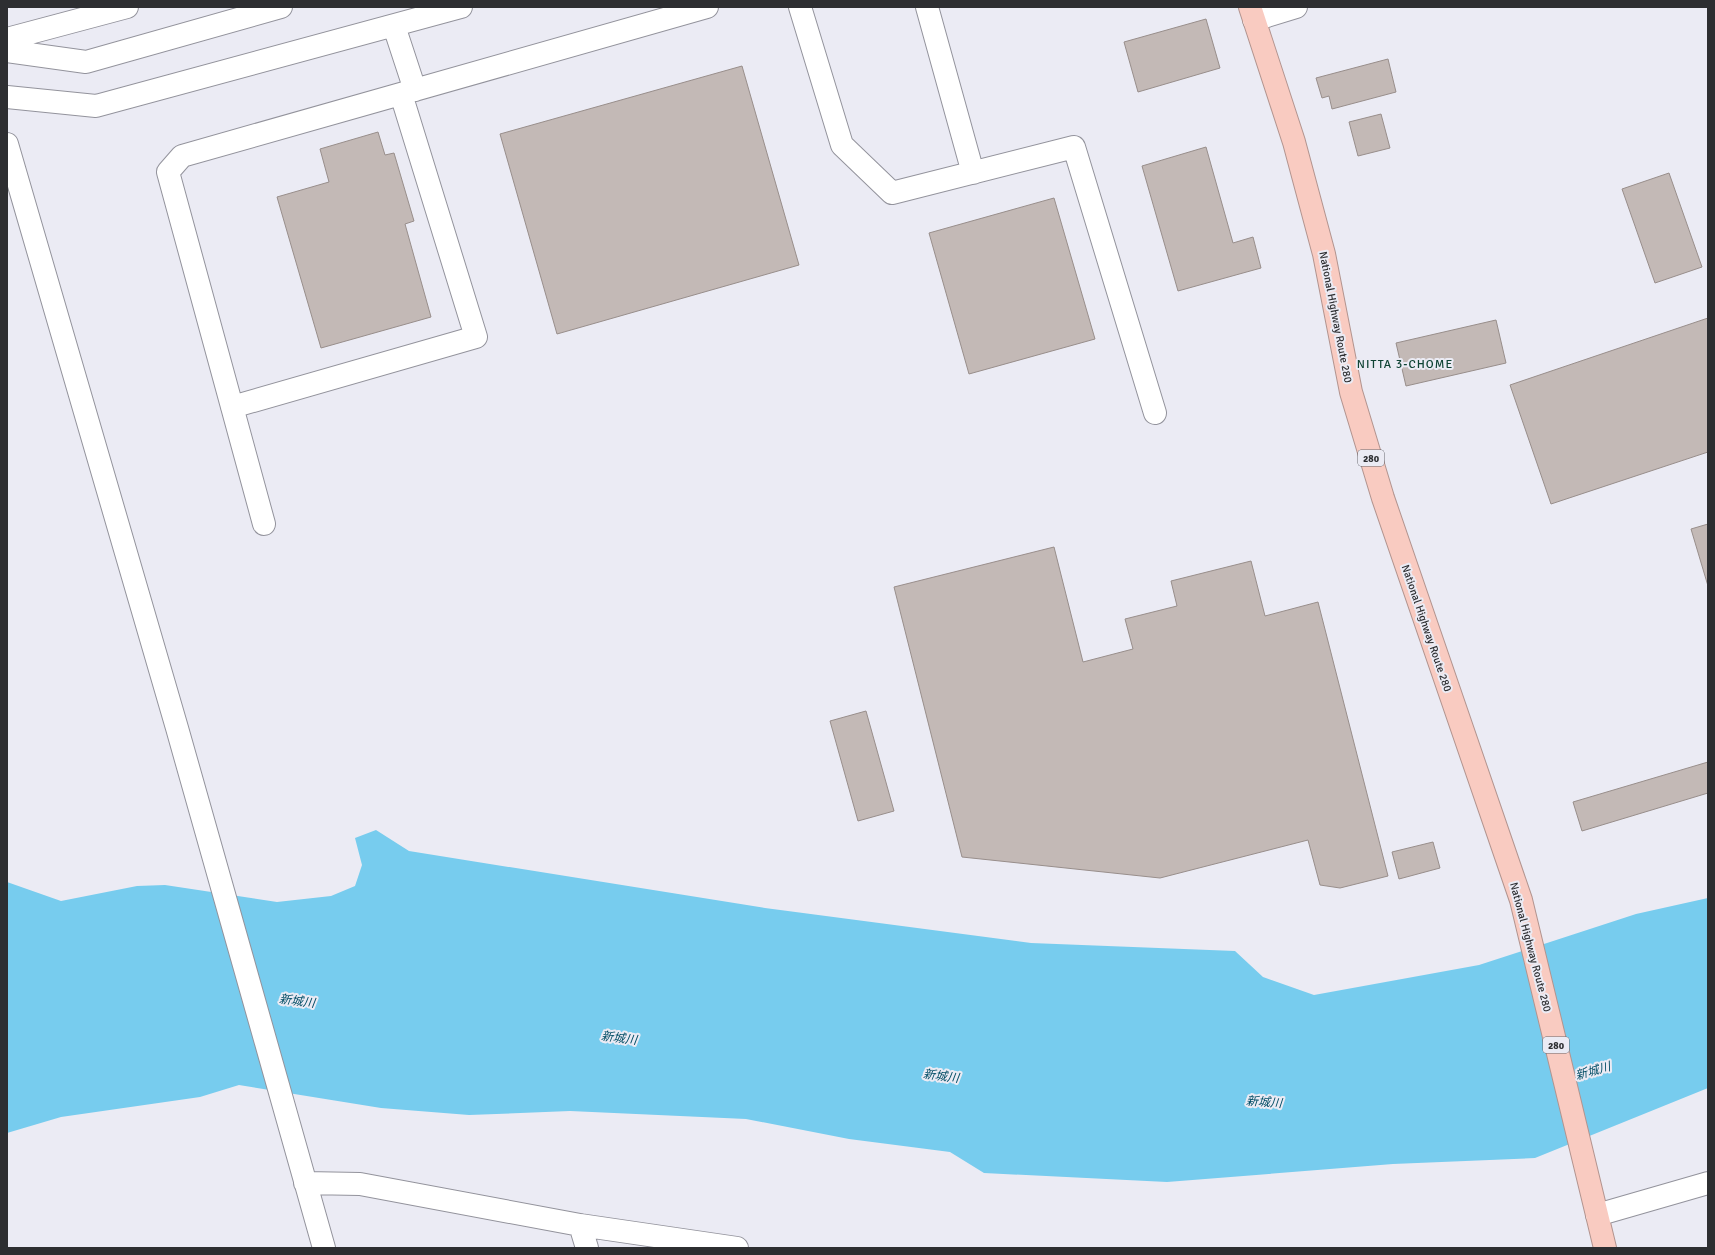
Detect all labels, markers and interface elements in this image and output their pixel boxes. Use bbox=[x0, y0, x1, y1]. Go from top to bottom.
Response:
street label: National Highway Route 280 bbox=[1316, 250, 1355, 384]
district label: NITTA 3-CHOME bbox=[1357, 357, 1453, 372]
road number: 280 bbox=[1358, 450, 1384, 466]
street label: National Highway Route 280 bbox=[1399, 563, 1454, 693]
street label: National Highway Route 280 bbox=[1507, 881, 1554, 1013]
water label: 新城川 bbox=[278, 992, 318, 1011]
water label: 新城川 bbox=[600, 1029, 640, 1048]
road number: 280 bbox=[1543, 1037, 1569, 1053]
water label: 新城川 bbox=[1574, 1059, 1614, 1084]
water label: 新城川 bbox=[922, 1067, 962, 1086]
water label: 新城川 bbox=[1245, 1094, 1284, 1111]

